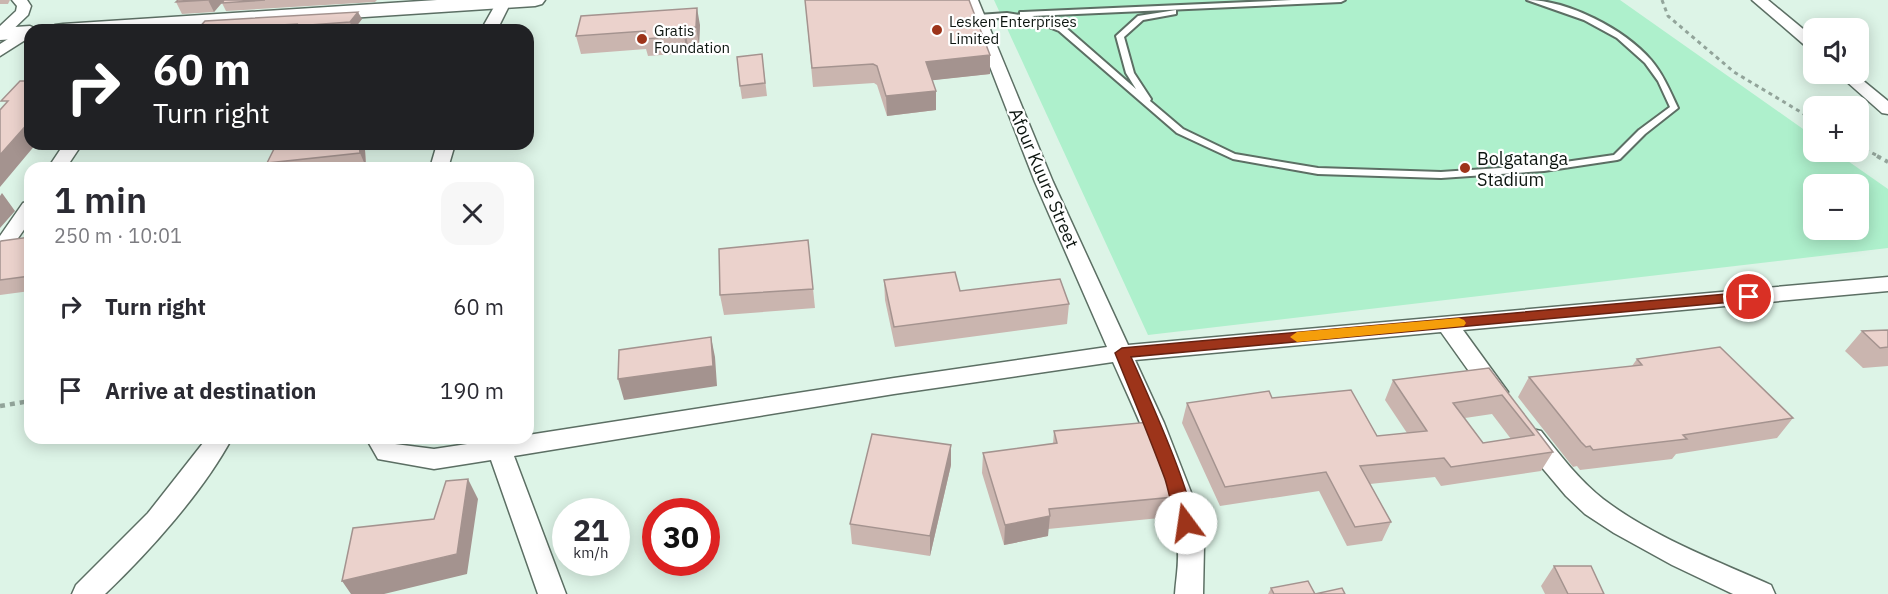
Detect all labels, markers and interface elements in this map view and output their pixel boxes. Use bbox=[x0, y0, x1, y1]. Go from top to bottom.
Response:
place label: Lesken Enterprises Limited bbox=[949, 12, 1077, 48]
map controls bbox=[1803, 18, 1869, 240]
button: sound bbox=[1803, 18, 1869, 84]
place label: Gratis Foundation bbox=[654, 21, 730, 57]
marker: Lesken Enterprises Limited bbox=[930, 23, 944, 37]
marker: Gratis Foundation bbox=[635, 32, 649, 46]
text: 60 m bbox=[153, 42, 251, 97]
icon: right bbox=[54, 48, 132, 126]
text: Turn right bbox=[153, 95, 270, 130]
button: + bbox=[1803, 96, 1869, 162]
street label: Afour Kuure Street bbox=[1004, 104, 1084, 252]
place label: Bolgatanga Stadium bbox=[1477, 147, 1568, 191]
marker: Bolgatanga Stadium bbox=[1458, 161, 1472, 175]
button: − bbox=[1803, 174, 1869, 240]
text: 1 min bbox=[54, 176, 147, 223]
button: close bbox=[441, 182, 504, 245]
text: 250 m · 10:01 bbox=[54, 222, 182, 249]
pin bbox=[1723, 271, 1774, 322]
icon: arrive bbox=[1732, 280, 1765, 313]
icon: right bbox=[54, 290, 87, 323]
text: Turn right bbox=[105, 292, 206, 321]
text: 60 m bbox=[453, 292, 504, 321]
icon: arrive bbox=[54, 374, 87, 407]
text: Arrive at destination bbox=[105, 376, 316, 405]
text: 190 m bbox=[440, 376, 504, 405]
position arrow bbox=[1154, 491, 1218, 555]
speed limit sign: 30 bbox=[642, 498, 720, 576]
text: 21 bbox=[573, 510, 609, 549]
text: km/h bbox=[573, 543, 609, 562]

